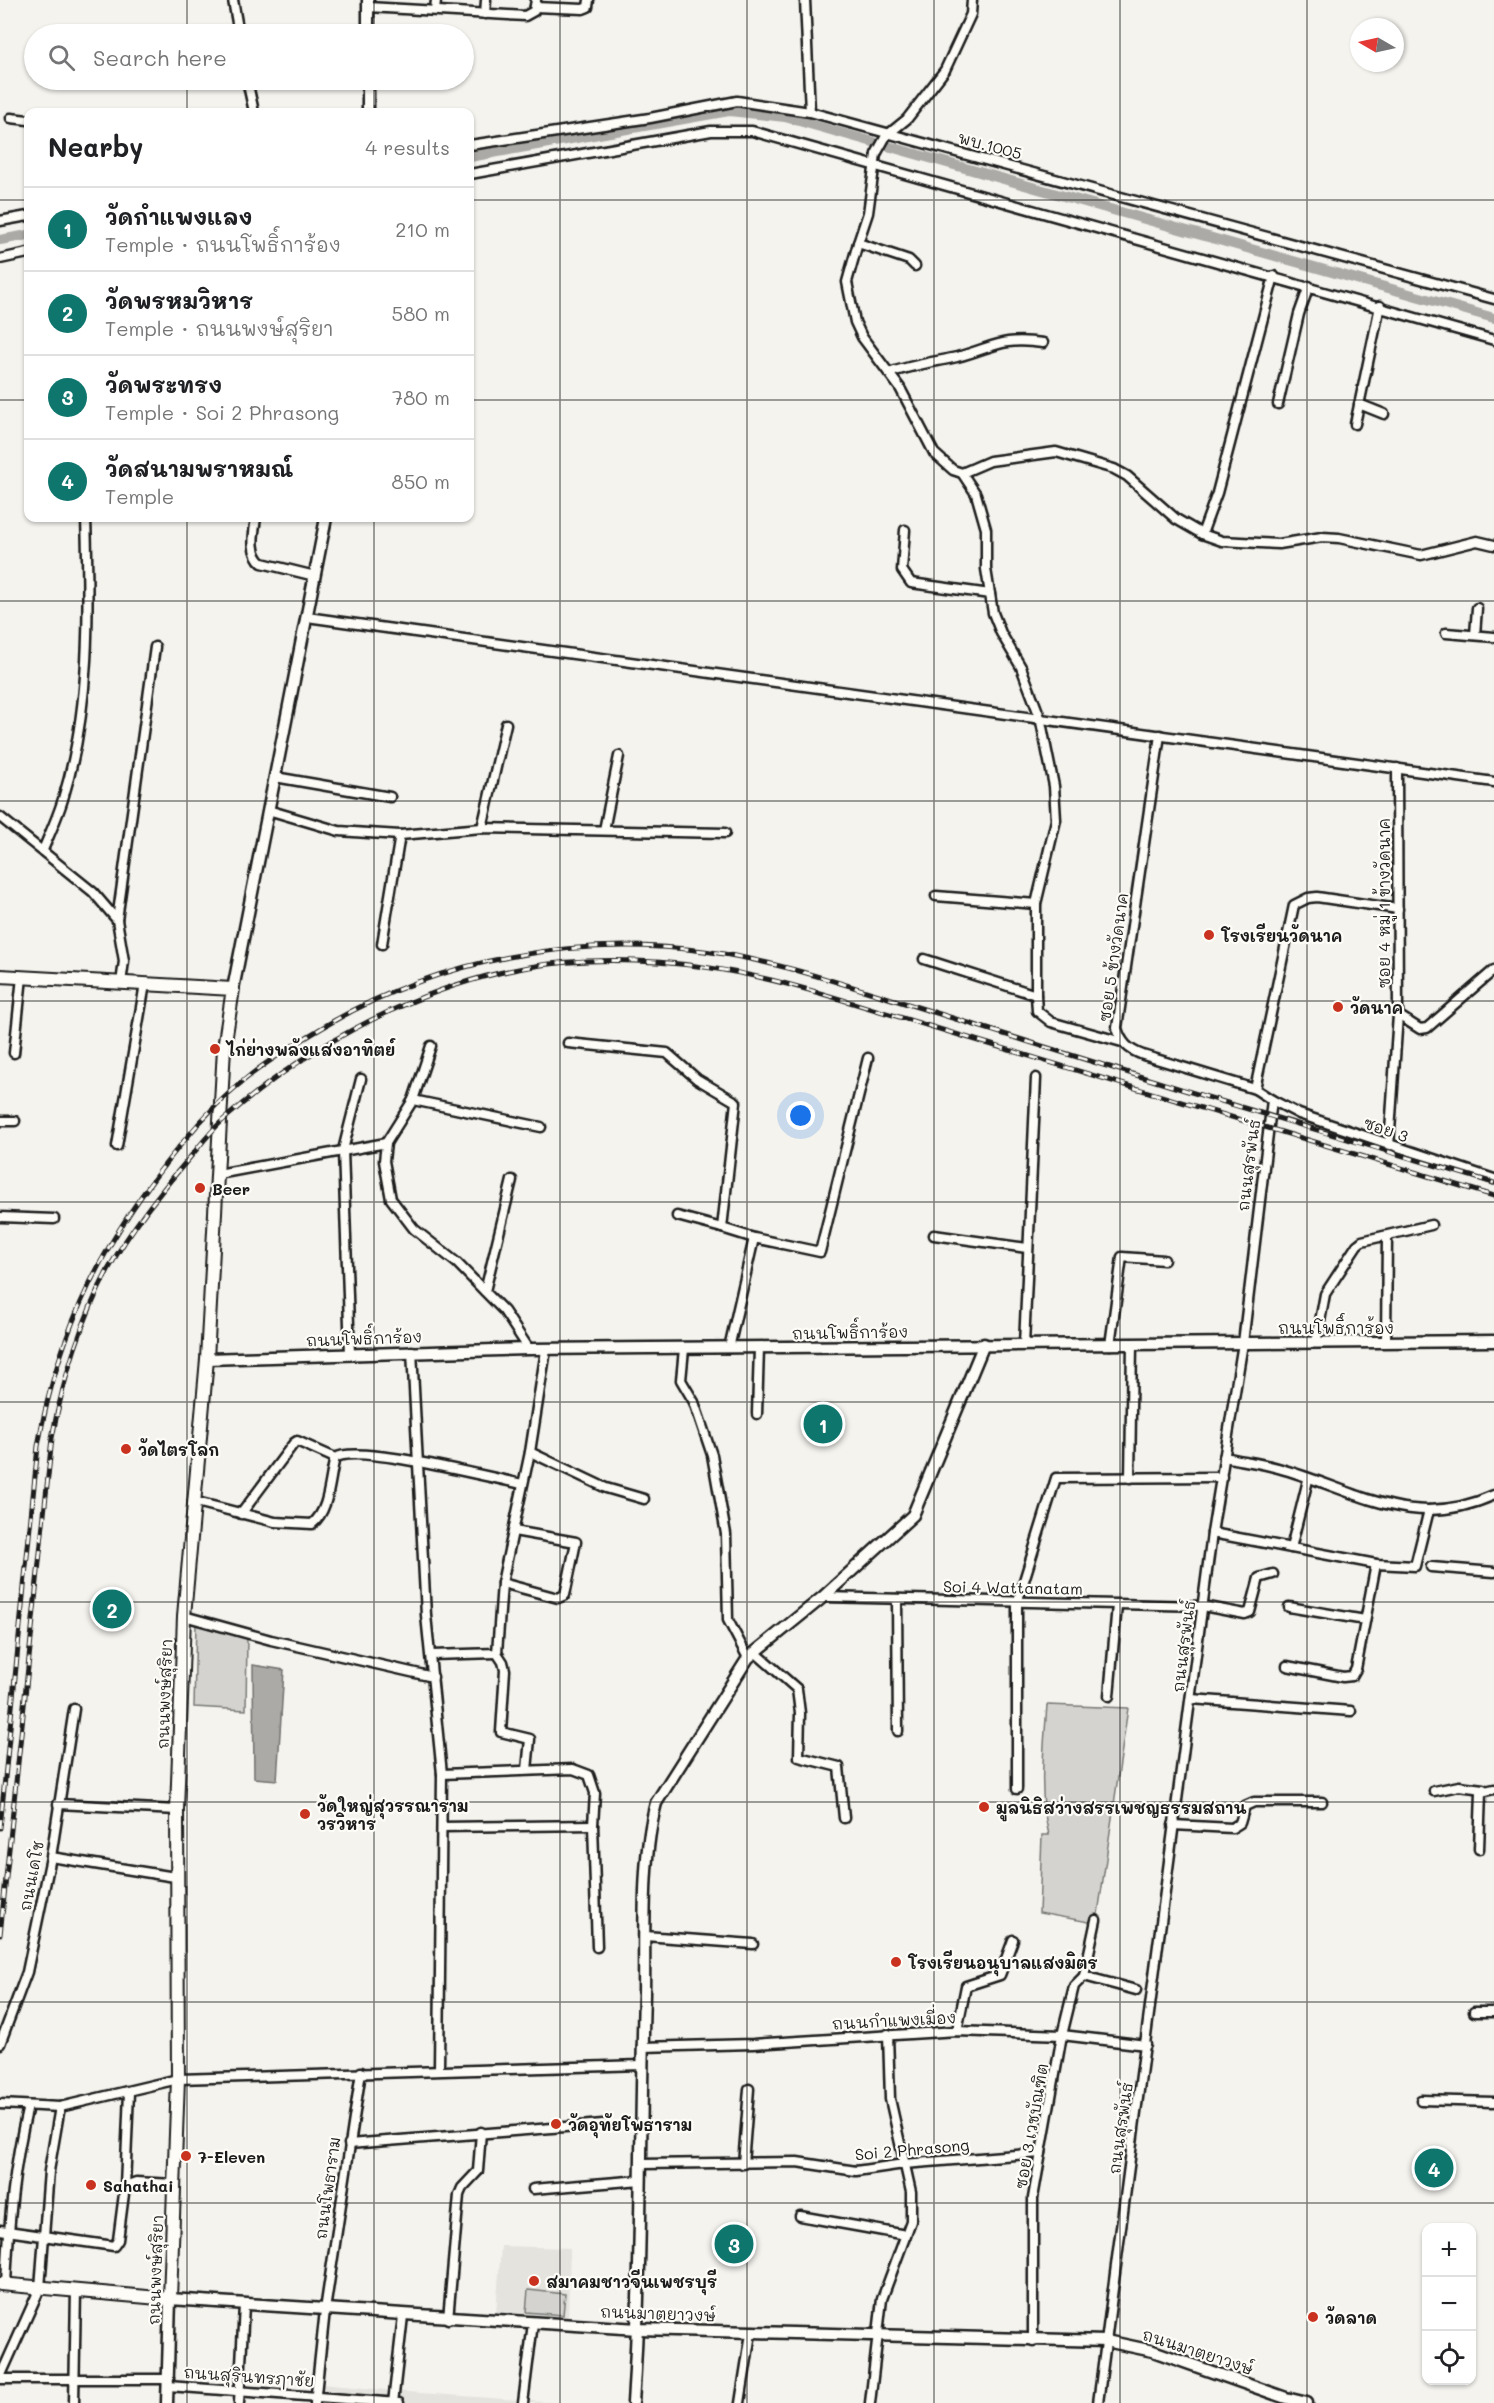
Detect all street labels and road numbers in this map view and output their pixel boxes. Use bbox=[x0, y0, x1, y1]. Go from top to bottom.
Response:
street label: พบ.1005 bbox=[956, 126, 1024, 164]
street label: ซอย 4 หมู่ 1 ข้างวัดนาค bbox=[1372, 818, 1397, 988]
street label: ซอย 5 ข้างวัดนาค bbox=[1093, 891, 1132, 1023]
street label: ซอย 3 bbox=[1361, 1112, 1411, 1146]
street label: ถนนสุรพันธ์ bbox=[1232, 1117, 1267, 1213]
street label: ถนนโพธิ์การ้อง bbox=[1278, 1313, 1394, 1338]
street label: ถนนโพธิ์การ้อง bbox=[792, 1317, 908, 1344]
street label: ถนนโพธิ์การ้อง bbox=[306, 1322, 422, 1351]
street label: Soi 4 Wattanatam bbox=[943, 1575, 1083, 1599]
street label: ถนนสุรพันธ์ bbox=[1167, 1598, 1202, 1694]
street label: ถนนพงษ์สุริยา bbox=[151, 1639, 179, 1750]
street label: ถนนเดโช bbox=[14, 1839, 48, 1913]
street label: ถนนกำแพงเมี่อง bbox=[831, 2002, 957, 2034]
street label: ซอย 3 เวชบัณฑิต bbox=[1009, 2061, 1052, 2191]
street label: ถนนสุรพันธ์ bbox=[1103, 2080, 1140, 2176]
street label: Soi 2 Phrasong bbox=[854, 2134, 970, 2164]
street label: ถนนโพธาราม bbox=[309, 2135, 345, 2241]
street label: ถนนพงษ์สุริยา bbox=[142, 2215, 170, 2326]
street label: ถนนมาตยาวงษ์ bbox=[600, 2300, 716, 2326]
street label: ถนนมาตยาวงษ์ bbox=[1140, 2323, 1256, 2379]
street label: ถนนสุรินทรฦาชัย bbox=[183, 2360, 315, 2394]

